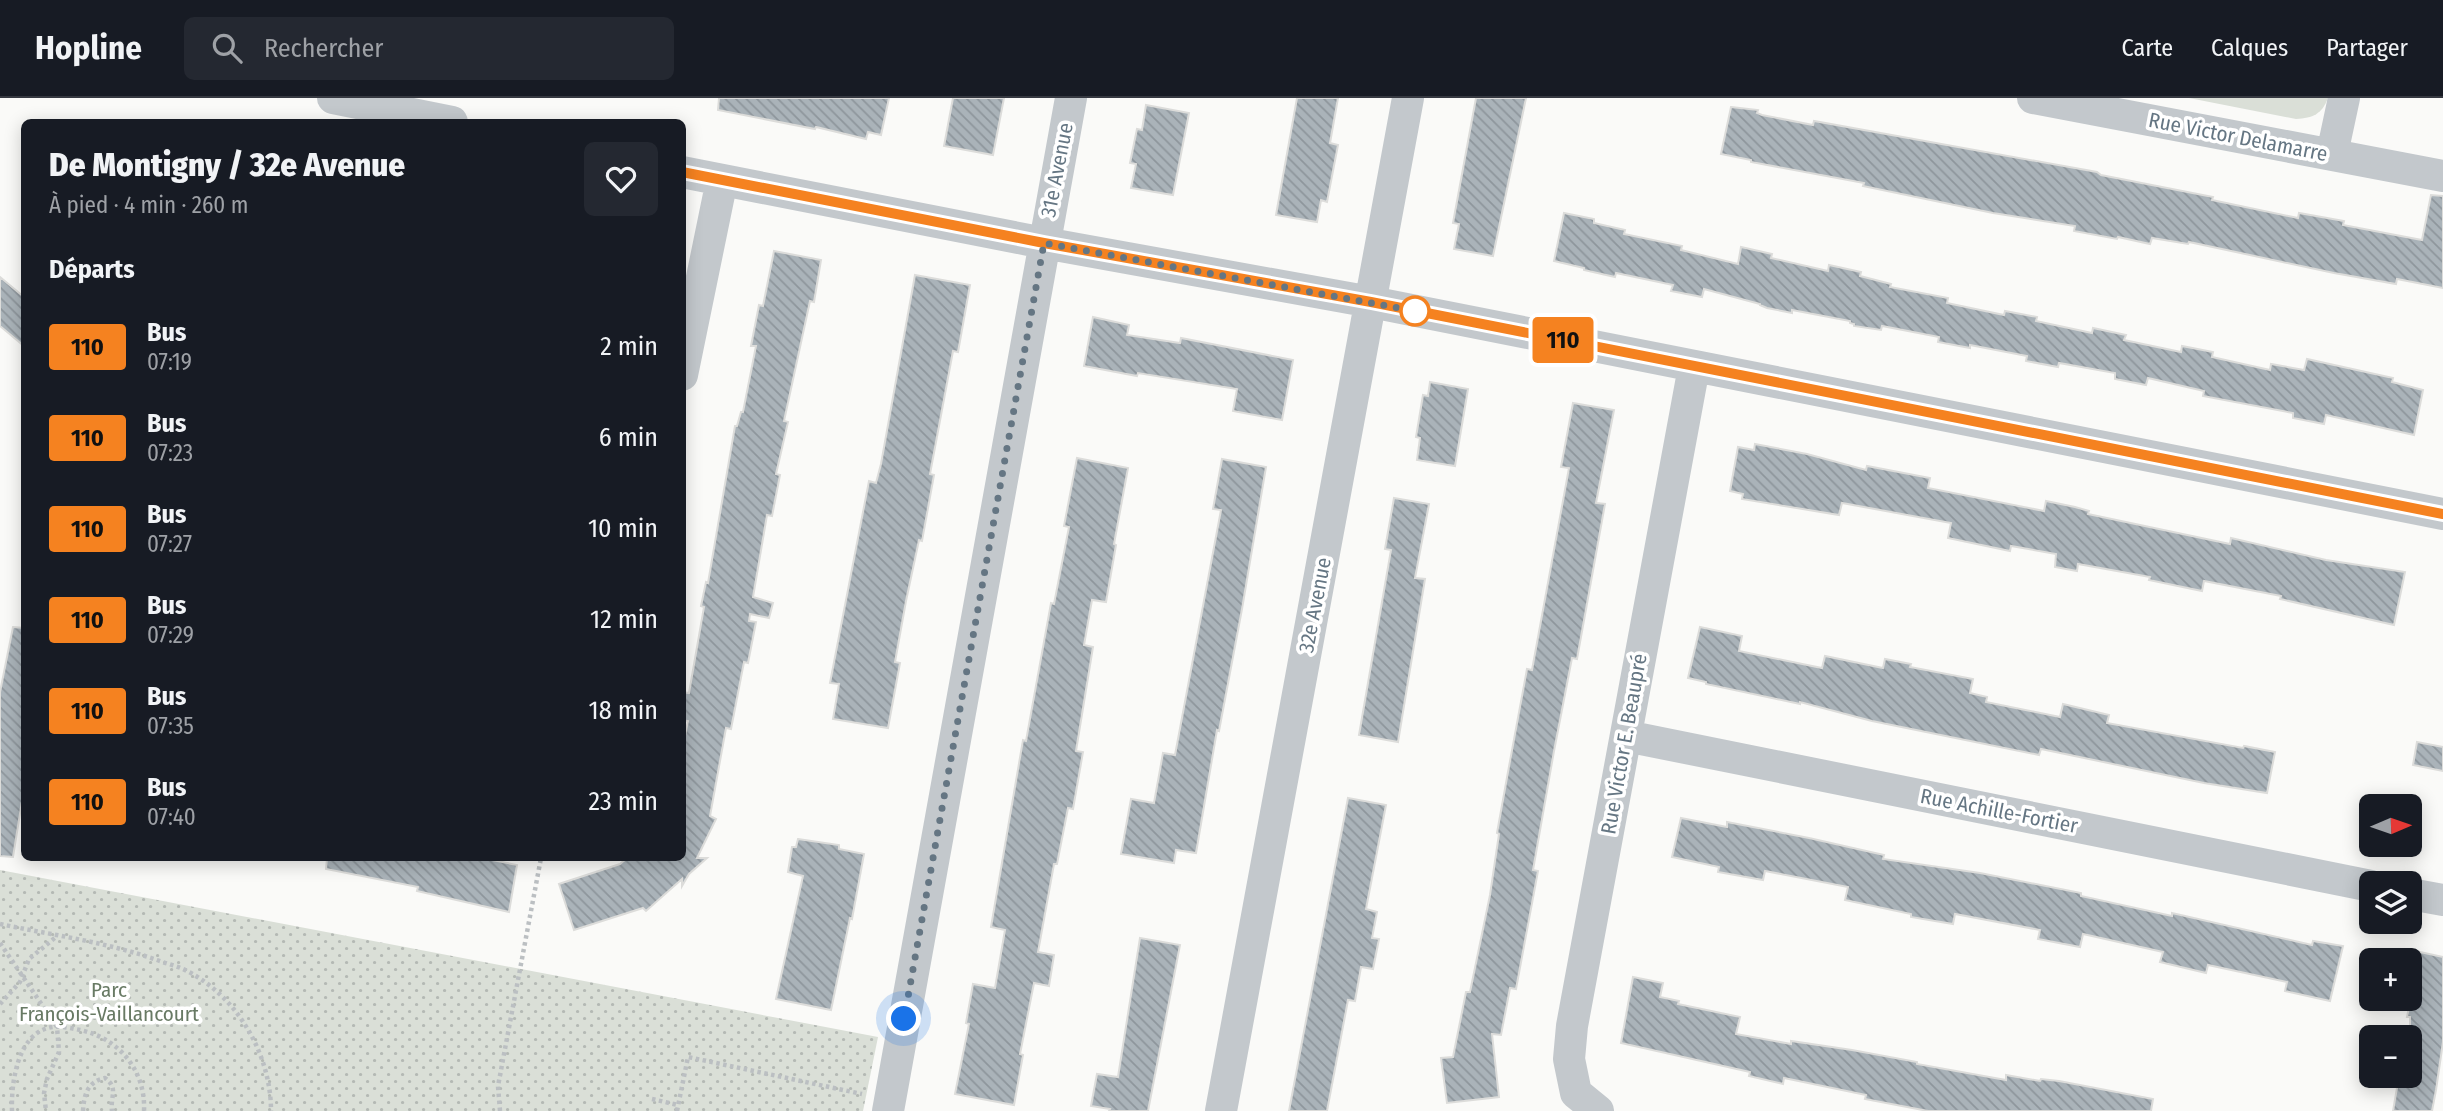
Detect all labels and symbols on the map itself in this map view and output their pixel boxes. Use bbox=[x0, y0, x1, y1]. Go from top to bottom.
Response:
street label: Rue Victor Delamarre bbox=[2146, 107, 2330, 167]
street label: 31e Avenue bbox=[1035, 121, 1079, 219]
unlabelled marker bbox=[1400, 296, 1430, 326]
line badge: 110 bbox=[1523, 317, 1603, 363]
street label: 32e Avenue bbox=[1293, 555, 1337, 655]
street label: Rue Victor E. Beaupré bbox=[1595, 652, 1653, 836]
street label: Rue Achille-Fortier bbox=[1918, 783, 2081, 839]
north arrow bbox=[2359, 794, 2422, 858]
park label: Parc François-Vaillancourt bbox=[19, 977, 199, 1027]
your location bbox=[886, 1001, 921, 1036]

